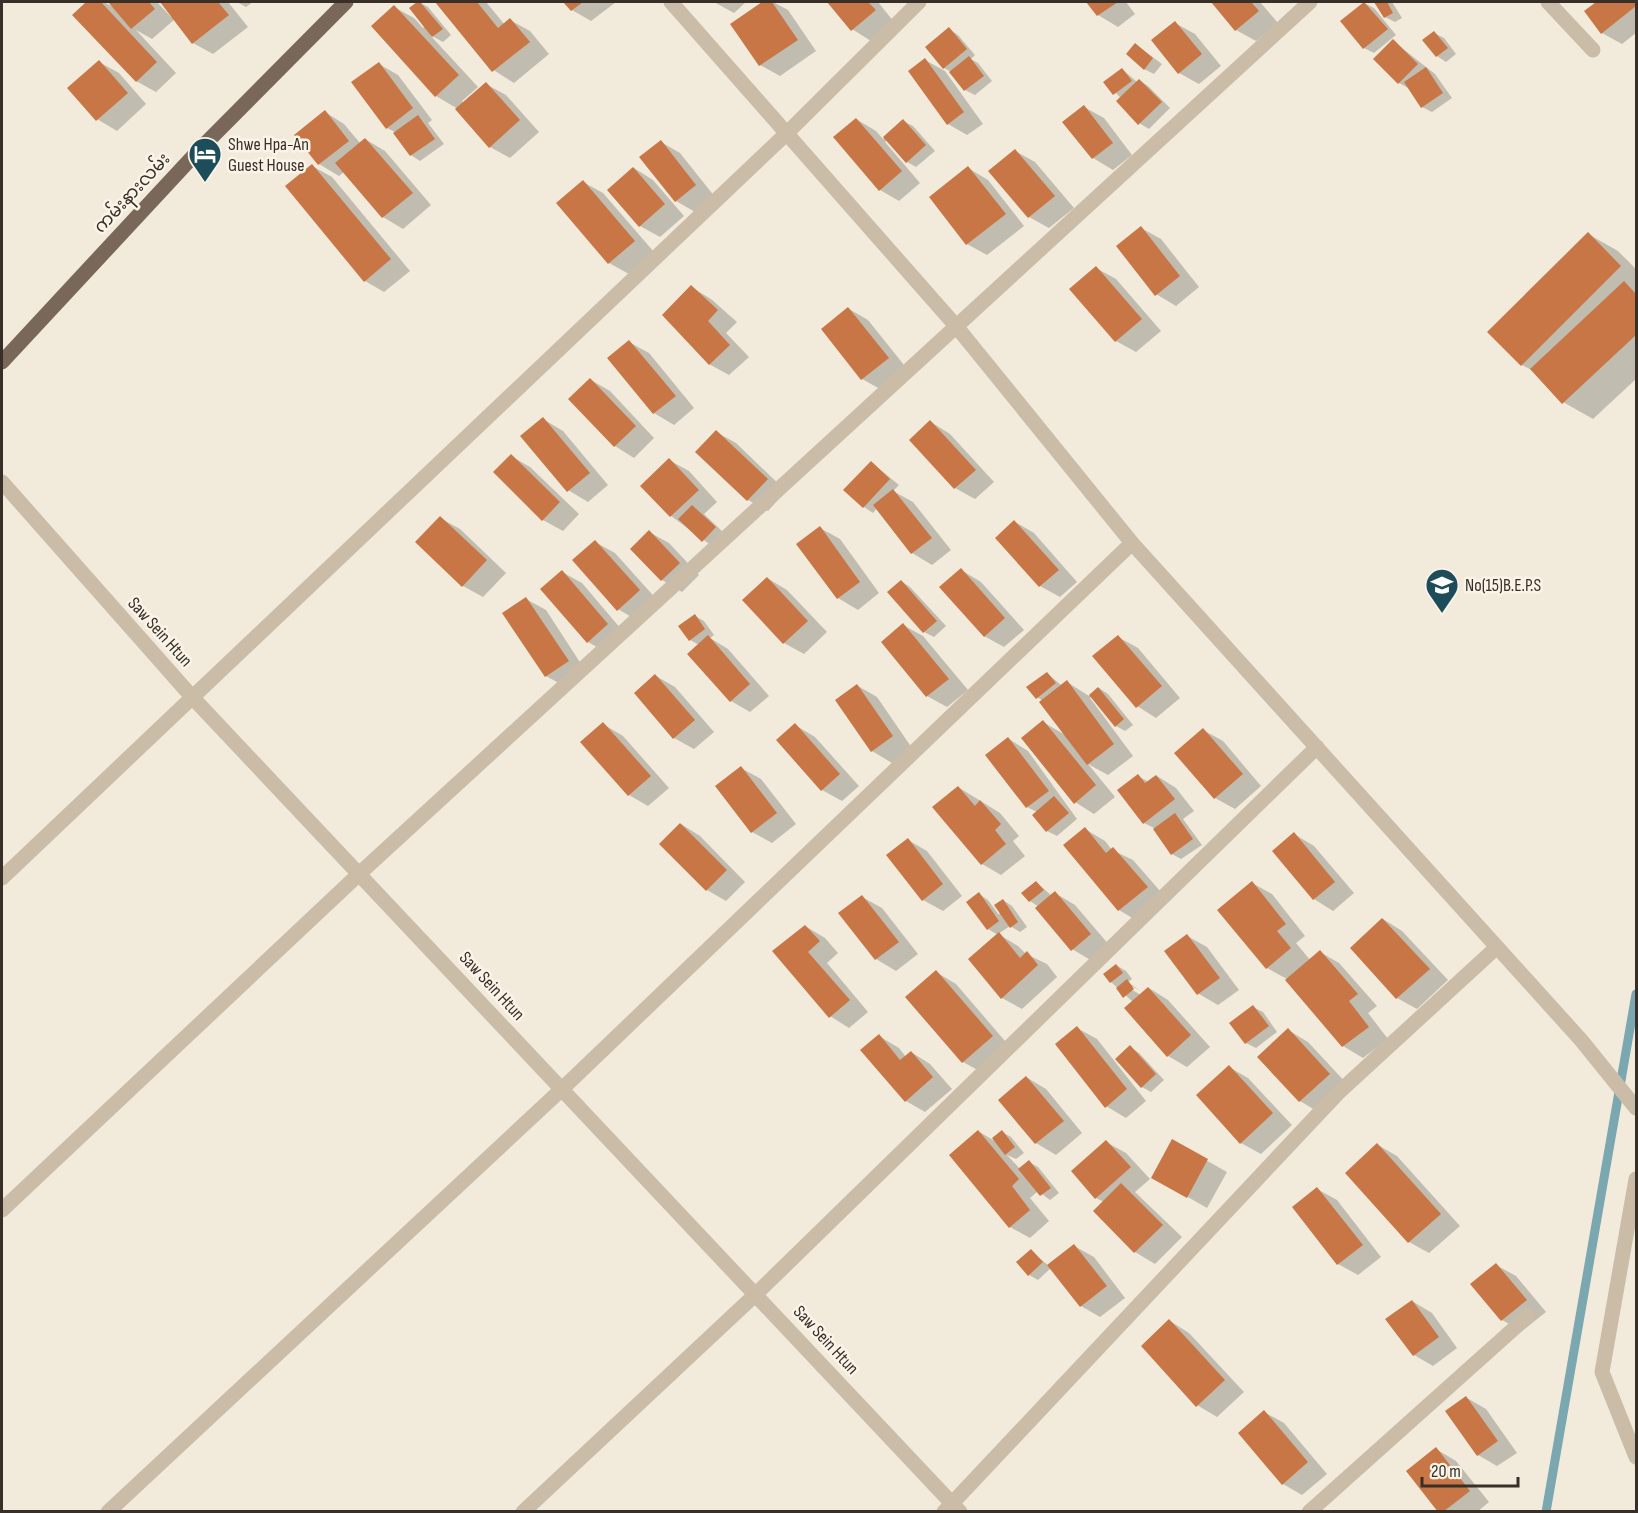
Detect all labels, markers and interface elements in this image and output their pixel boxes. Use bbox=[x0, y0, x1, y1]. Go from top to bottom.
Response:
place label: Shwe Hpa-An Guest House bbox=[228, 134, 309, 176]
hotel icon: Shwe Hpa-An Guest House bbox=[187, 136, 223, 183]
street label: ကမ်းနားလမ်း bbox=[87, 146, 177, 240]
school or university icon: No(15)B.E.P.S bbox=[1424, 567, 1460, 614]
place label: No(15)B.E.P.S bbox=[1465, 575, 1541, 596]
street label: Saw Sein Htun bbox=[123, 593, 197, 671]
street label: Saw Sein Htun bbox=[455, 947, 529, 1025]
street label: Saw Sein Htun bbox=[789, 1301, 863, 1379]
scale bar bbox=[1422, 1450, 1518, 1488]
text: 20 m bbox=[1431, 1461, 1461, 1482]

